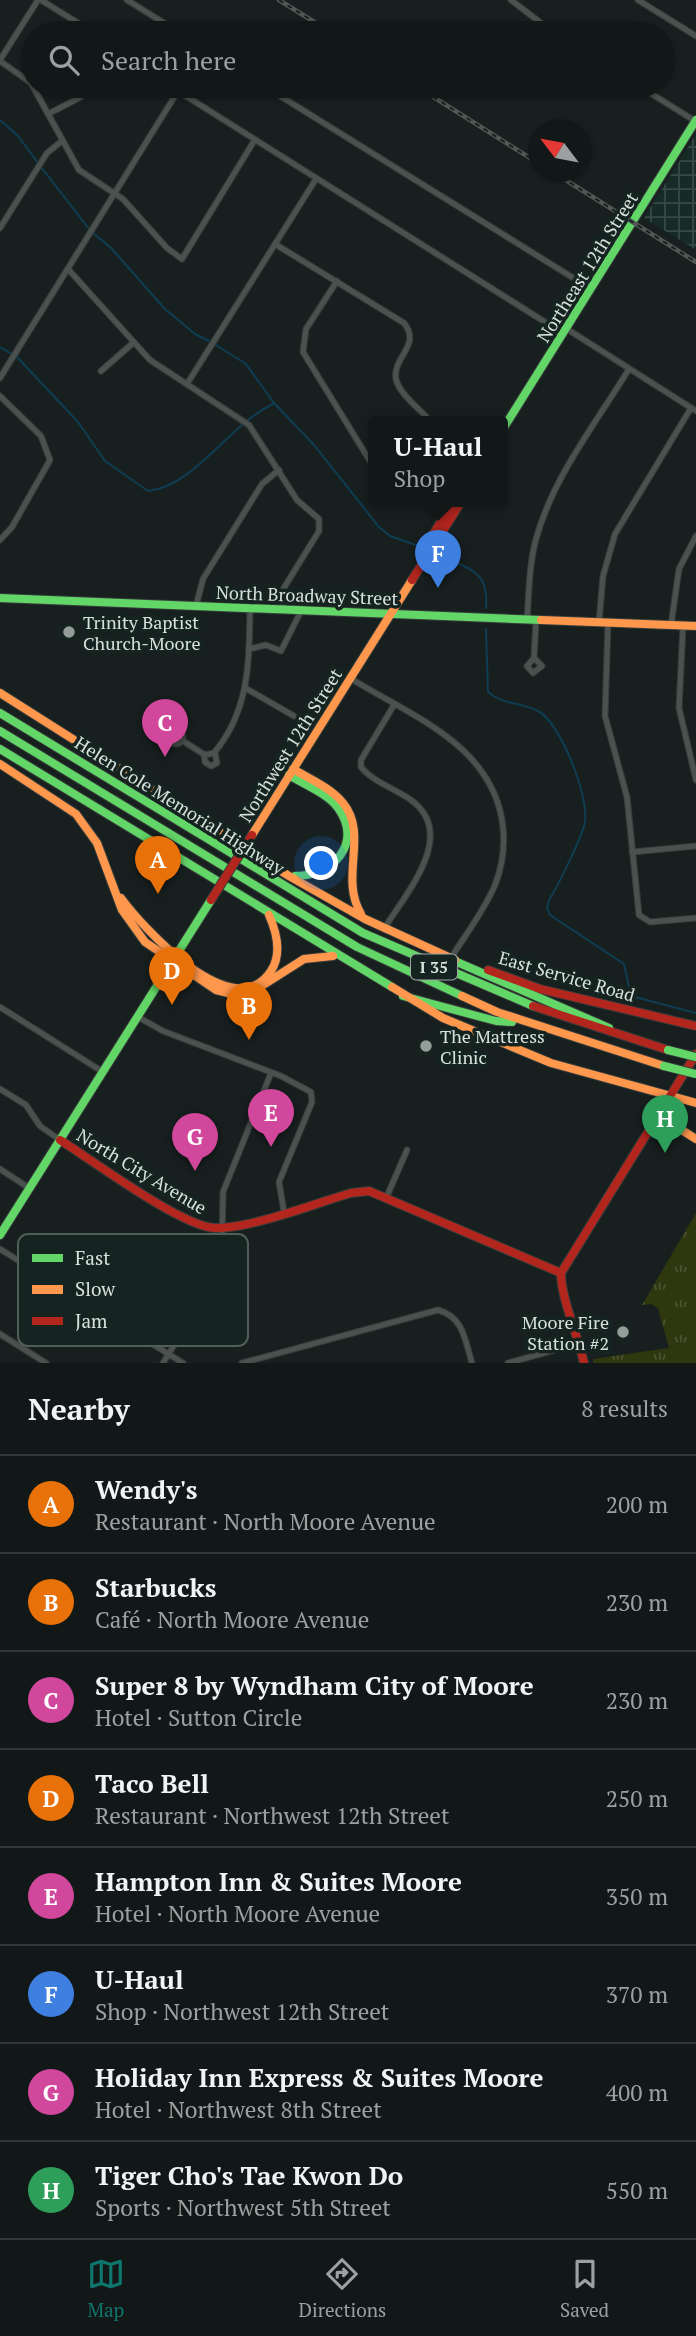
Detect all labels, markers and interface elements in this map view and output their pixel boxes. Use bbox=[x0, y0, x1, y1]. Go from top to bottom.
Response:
search box bbox=[21, 21, 675, 98]
icon: search bbox=[45, 41, 83, 79]
text: Search here bbox=[101, 43, 236, 77]
north arrow bbox=[528, 119, 591, 182]
street label: Northeast 12th Street bbox=[531, 187, 643, 347]
popup bbox=[368, 416, 508, 507]
text: U-Haul bbox=[394, 429, 482, 463]
text: Shop bbox=[394, 463, 445, 494]
pin: F bbox=[415, 530, 461, 588]
street label: North Broadway Street bbox=[215, 580, 399, 610]
place label: Trinity Baptist Church-Moore bbox=[83, 610, 201, 655]
marker: Trinity Baptist Church-Moore bbox=[61, 624, 77, 640]
street label: Northwest 12th Street bbox=[233, 663, 347, 826]
pin: C bbox=[142, 699, 188, 757]
street label: Helen Cole Memorial Highway bbox=[71, 730, 290, 880]
pin: A bbox=[135, 836, 181, 894]
your location bbox=[304, 846, 338, 880]
street label: East Service Road bbox=[496, 945, 638, 1007]
pin: D bbox=[149, 947, 195, 1005]
road number: I 35 bbox=[411, 954, 457, 979]
pin: B bbox=[226, 982, 272, 1040]
place label: The Mattress Clinic bbox=[440, 1024, 545, 1069]
marker: The Mattress Clinic bbox=[418, 1038, 434, 1054]
pin: E bbox=[248, 1089, 294, 1147]
pin: H bbox=[642, 1095, 688, 1153]
pin: G bbox=[172, 1113, 218, 1171]
street label: North City Avenue bbox=[73, 1123, 211, 1219]
legend bbox=[18, 1234, 248, 1346]
text: Fast bbox=[75, 1245, 110, 1270]
text: Slow bbox=[75, 1276, 116, 1301]
text: Jam bbox=[75, 1308, 108, 1333]
place label: Moore Fire Station #2 bbox=[522, 1310, 609, 1355]
marker: Moore Fire Station #2 bbox=[615, 1324, 631, 1340]
text: Nearby bbox=[28, 1389, 130, 1429]
text: 8 results bbox=[581, 1393, 668, 1424]
text: Wendy's bbox=[95, 1472, 197, 1506]
text: A bbox=[43, 1489, 59, 1520]
text: 200 m bbox=[606, 1489, 668, 1520]
text: Restaurant · North Moore Avenue bbox=[95, 1506, 436, 1537]
text: Starbucks bbox=[95, 1570, 217, 1604]
text: B bbox=[44, 1587, 58, 1618]
text: 230 m bbox=[606, 1587, 668, 1618]
text: Café · North Moore Avenue bbox=[95, 1604, 369, 1635]
text: Super 8 by Wyndham City of Moore bbox=[95, 1668, 534, 1702]
text: C bbox=[44, 1685, 59, 1716]
text: 230 m bbox=[606, 1685, 668, 1716]
text: Hotel · Sutton Circle bbox=[95, 1702, 302, 1733]
text: Taco Bell bbox=[95, 1766, 209, 1800]
text: D bbox=[43, 1783, 59, 1814]
text: 250 m bbox=[606, 1783, 668, 1814]
text: Restaurant · Northwest 12th Street bbox=[95, 1800, 449, 1831]
text: Hampton Inn & Suites Moore bbox=[95, 1864, 462, 1898]
text: E bbox=[44, 1881, 58, 1912]
text: 350 m bbox=[606, 1881, 668, 1912]
text: Hotel · North Moore Avenue bbox=[95, 1898, 380, 1929]
text: U-Haul bbox=[95, 1962, 184, 1996]
text: F bbox=[44, 1979, 58, 2010]
text: 370 m bbox=[606, 1979, 668, 2010]
text: Shop · Northwest 12th Street bbox=[95, 1996, 389, 2027]
text: Holiday Inn Express & Suites Moore bbox=[95, 2060, 543, 2094]
text: G bbox=[43, 2077, 59, 2108]
text: 400 m bbox=[606, 2077, 668, 2108]
text: Hotel · Northwest 8th Street bbox=[95, 2094, 382, 2125]
text: Tiger Cho's Tae Kwon Do bbox=[95, 2158, 403, 2192]
text: H bbox=[42, 2175, 60, 2206]
text: 550 m bbox=[606, 2175, 668, 2206]
text: Sports · Northwest 5th Street bbox=[95, 2192, 391, 2223]
tab: Map bbox=[87, 2255, 125, 2322]
tab: Directions bbox=[299, 2255, 386, 2322]
tab: Saved bbox=[560, 2255, 609, 2322]

